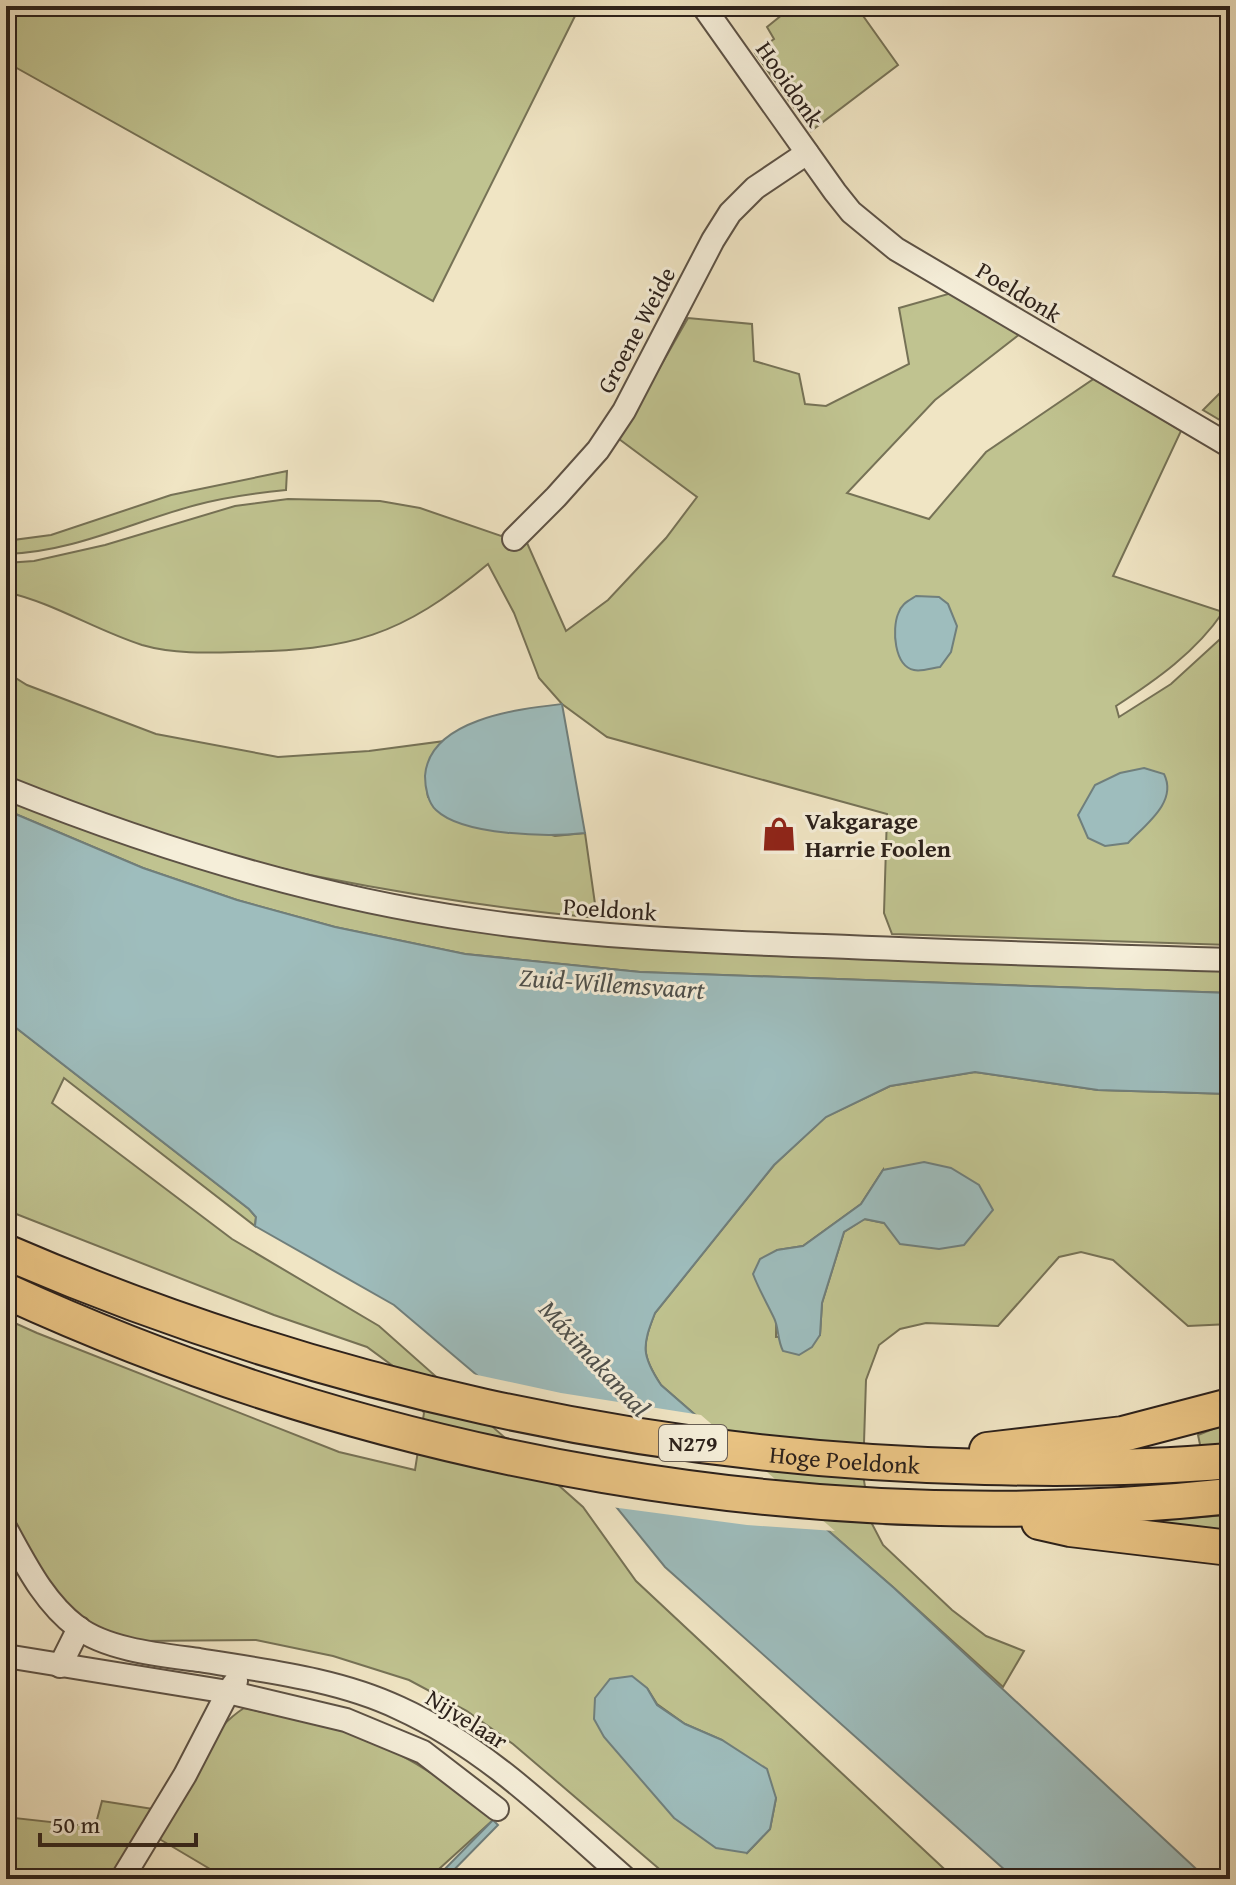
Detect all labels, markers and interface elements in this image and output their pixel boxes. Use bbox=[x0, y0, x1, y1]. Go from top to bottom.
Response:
street label: Hooidonk bbox=[748, 34, 833, 135]
street label: Poeldonk bbox=[970, 253, 1069, 332]
street label: Groene Weide bbox=[588, 261, 684, 399]
place label: Vakgarage Harrie Foolen bbox=[805, 803, 951, 866]
shop icon: Vakgarage Harrie Foolen bbox=[760, 815, 798, 853]
street label: Poeldonk bbox=[562, 888, 659, 930]
water label: Zuid-Willemsvaart bbox=[518, 957, 707, 1009]
water label: Máximakanaal bbox=[530, 1290, 660, 1426]
road number: N279 bbox=[659, 1425, 727, 1461]
street label: Hoge Poeldonk bbox=[768, 1436, 921, 1482]
street label: Nijvelaar bbox=[419, 1680, 515, 1758]
scale bar bbox=[40, 1797, 196, 1847]
text: 50 m bbox=[52, 1807, 100, 1842]

